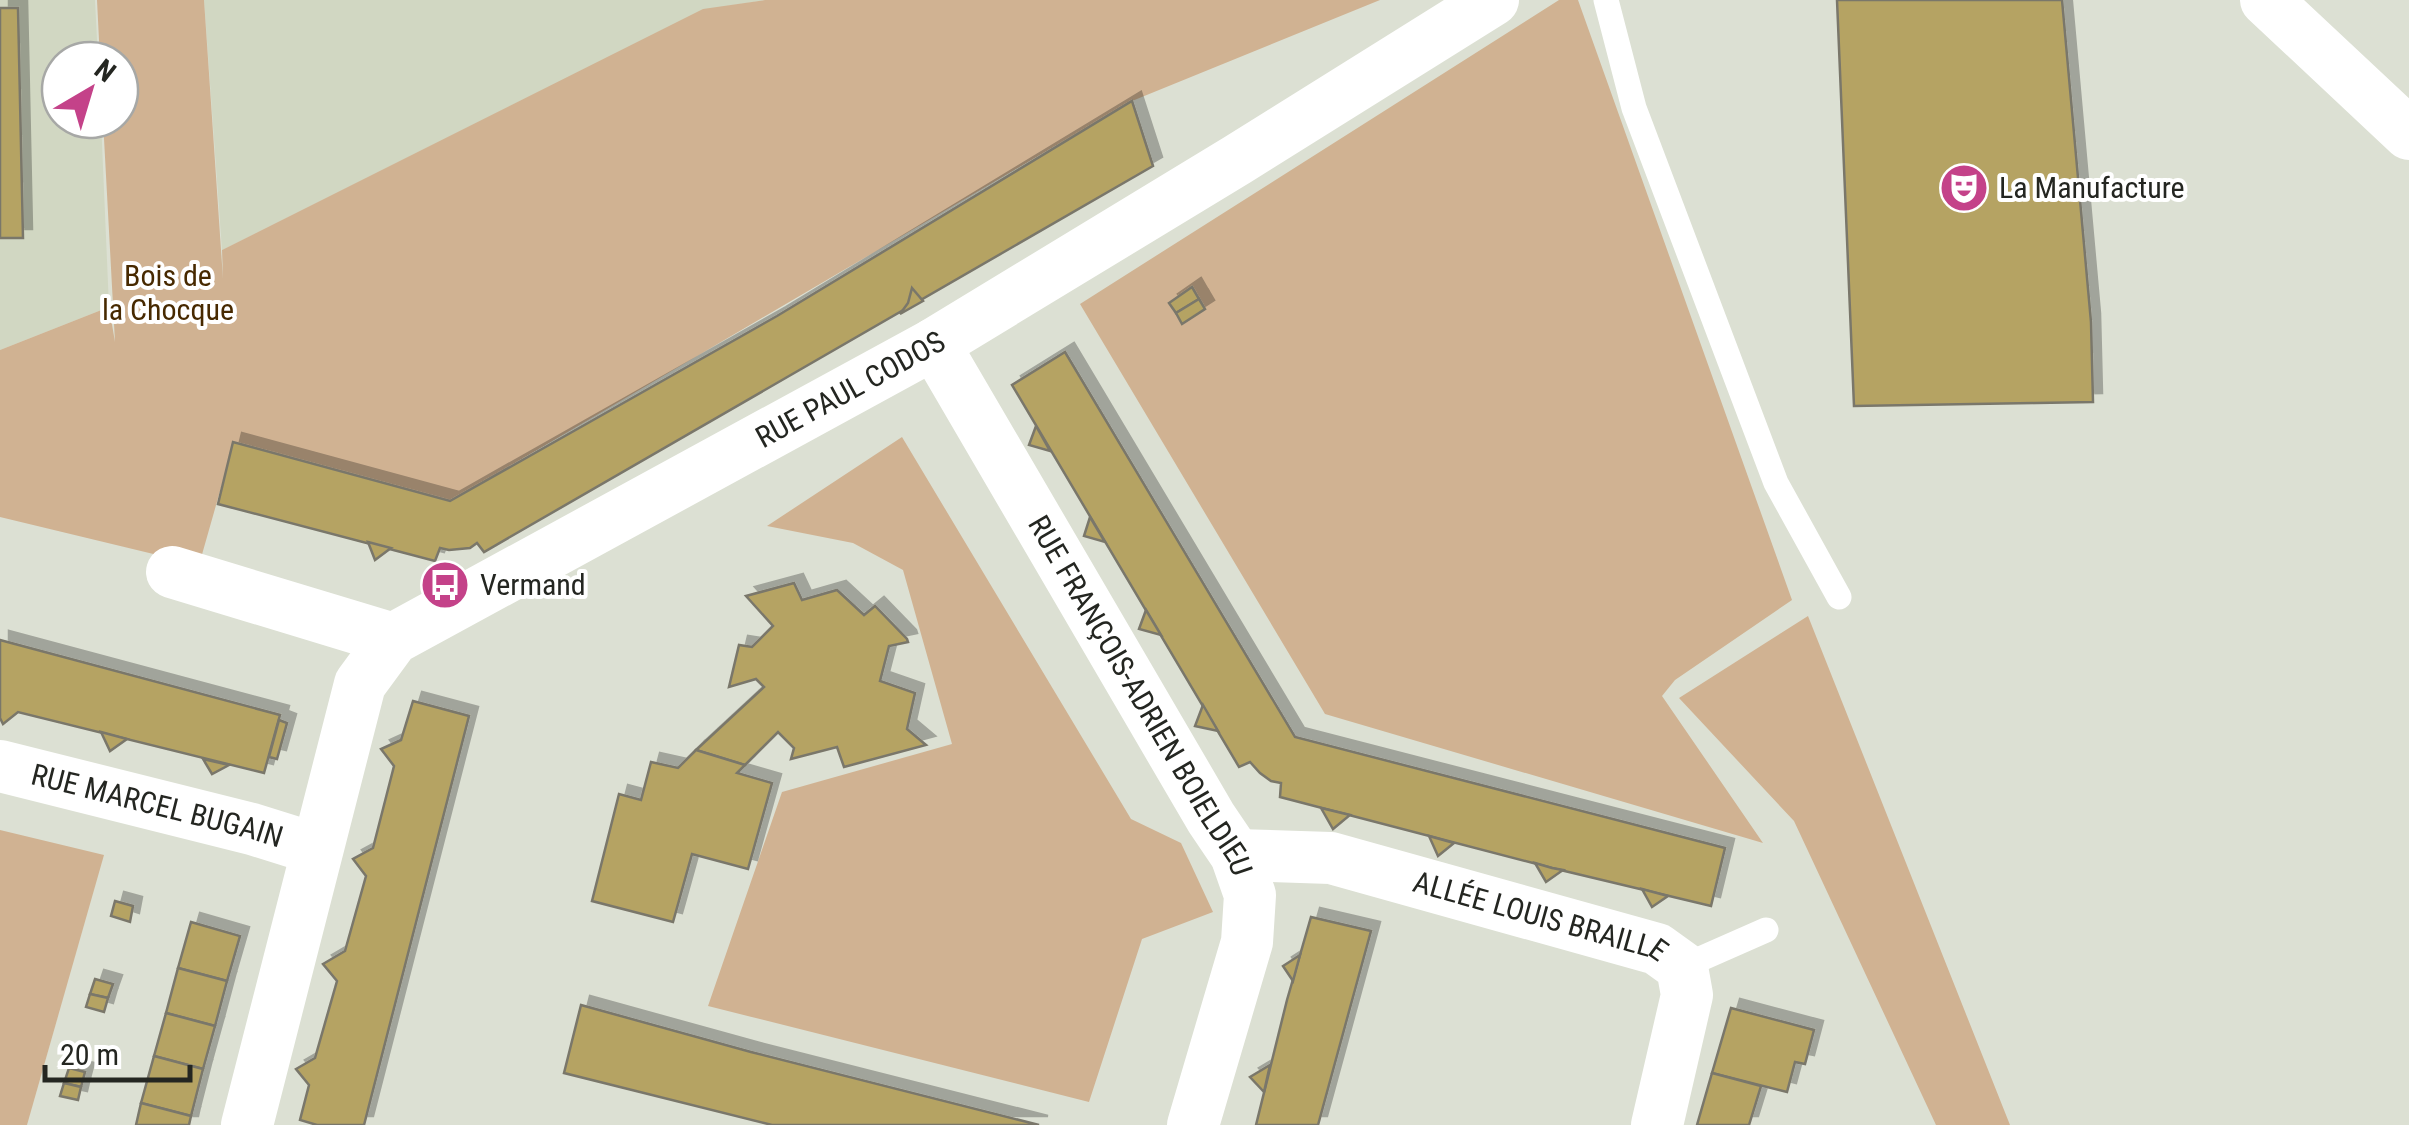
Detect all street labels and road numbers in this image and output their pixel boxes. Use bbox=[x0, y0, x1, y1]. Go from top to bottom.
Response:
street label: RUE PAUL CODOS bbox=[750, 324, 951, 455]
street label: RUE FRANÇOIS-ADRIEN BOIELDIEU bbox=[1021, 509, 1260, 880]
street label: RUE MARCEL BUGAIN bbox=[28, 757, 287, 855]
street label: ALLÉE LOUIS BRAILLE bbox=[1409, 864, 1675, 968]

